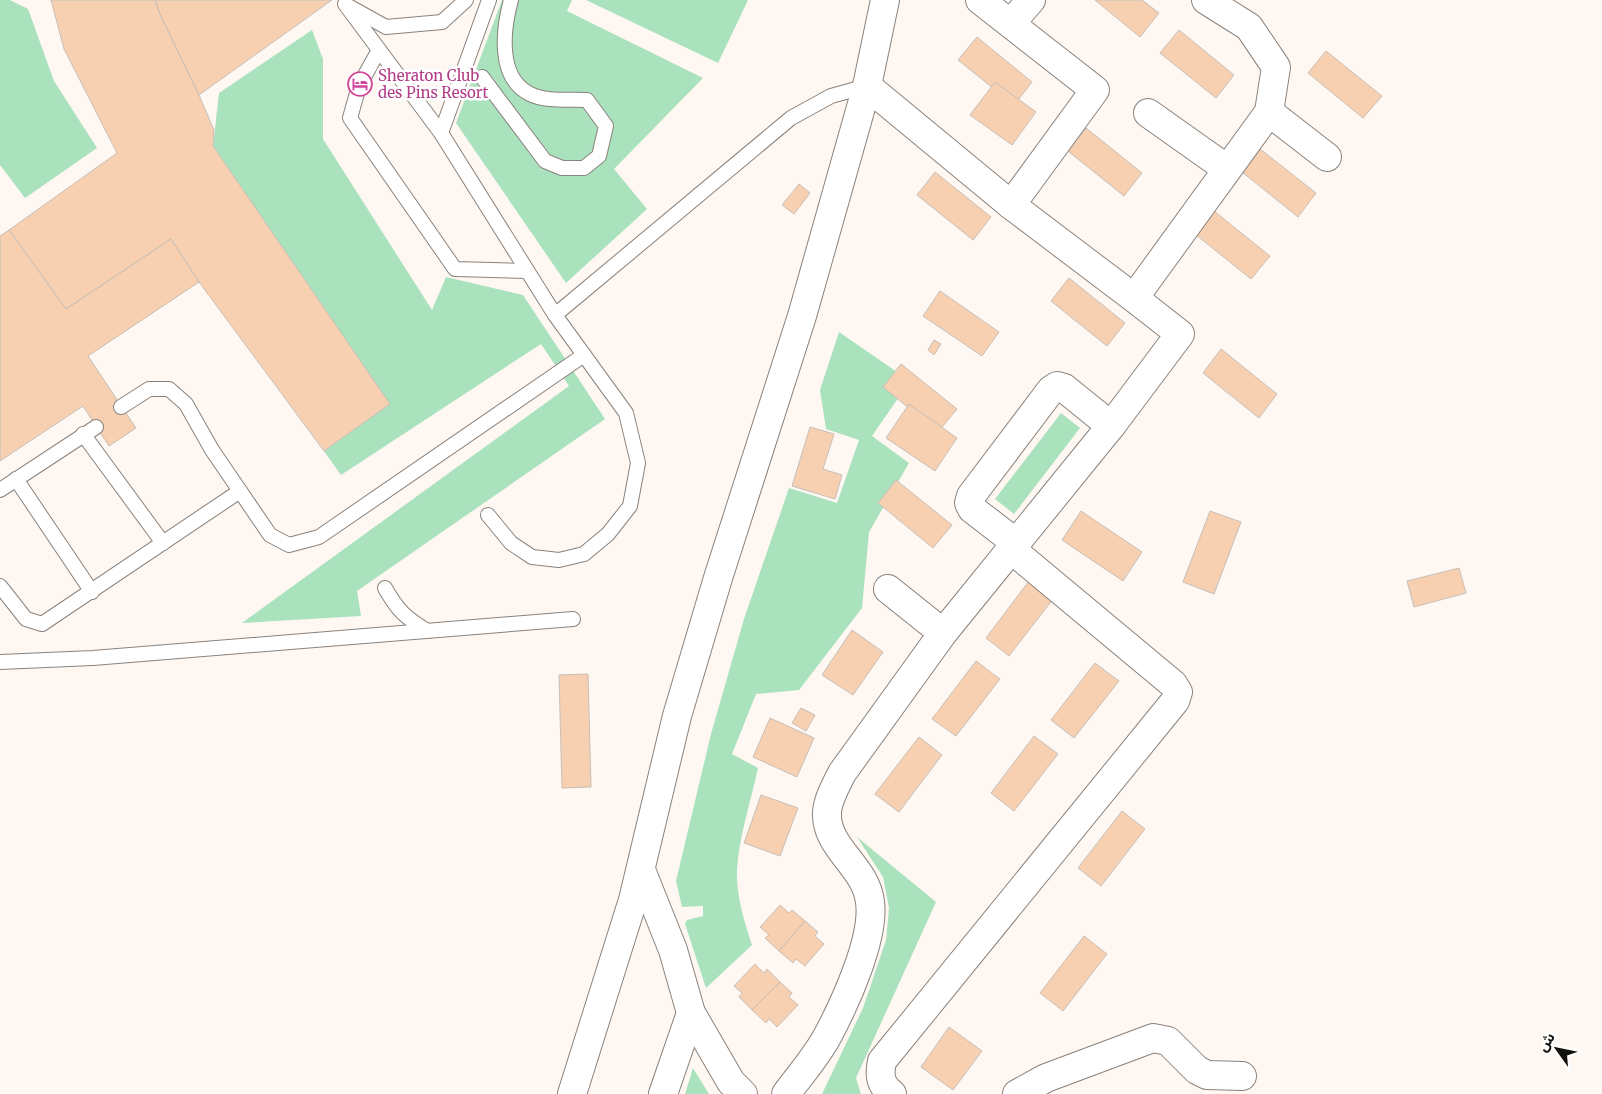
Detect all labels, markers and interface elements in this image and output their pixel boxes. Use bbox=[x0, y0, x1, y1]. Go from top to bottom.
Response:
place label: Sheraton Club des Pins Resort bbox=[378, 66, 488, 102]
hotel icon: Sheraton Club des Pins Resort bbox=[347, 71, 373, 97]
north arrow bbox=[1532, 1024, 1582, 1074]
text: ش bbox=[1533, 1029, 1559, 1055]

